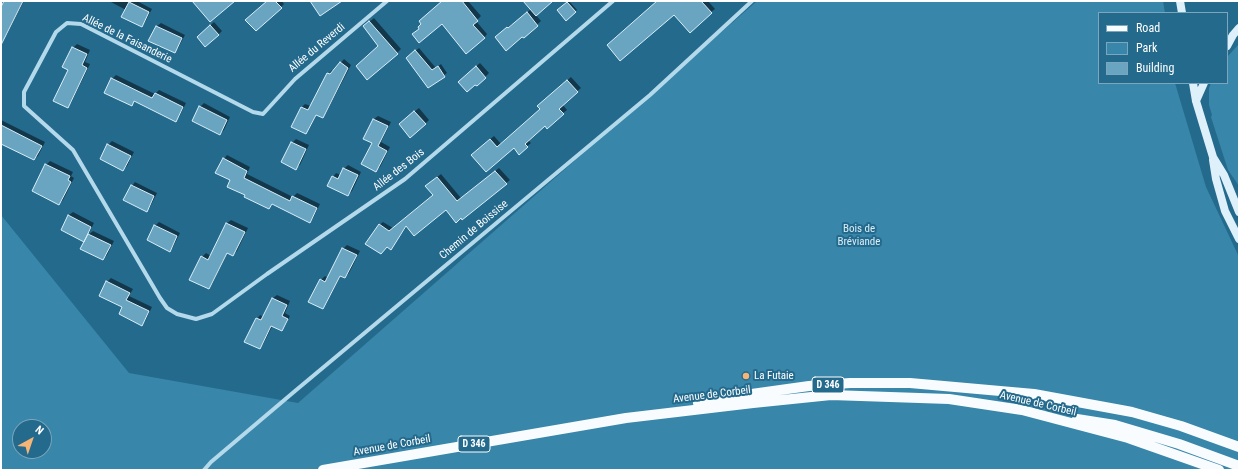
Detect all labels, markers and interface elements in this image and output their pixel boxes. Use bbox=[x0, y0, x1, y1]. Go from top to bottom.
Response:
street label: Allée de la Faisanderie bbox=[80, 12, 174, 66]
legend bbox=[1098, 12, 1228, 84]
street label: Allée du Reverdi bbox=[286, 21, 348, 75]
text: Road bbox=[1136, 21, 1160, 35]
text: Park bbox=[1136, 41, 1157, 55]
text: Building bbox=[1136, 61, 1174, 75]
street label: Allée des Bois bbox=[371, 146, 427, 194]
street label: Chemin de Boissise bbox=[437, 198, 511, 262]
park label: Bois de Bréviande bbox=[838, 222, 880, 248]
place label: La Futaie bbox=[754, 369, 794, 383]
marker: La Futaie bbox=[741, 371, 751, 381]
road number: D 346 bbox=[812, 377, 844, 393]
street label: Avenue de Corbeil bbox=[672, 384, 752, 406]
street label: Avenue de Corbeil bbox=[998, 389, 1078, 419]
north arrow bbox=[12, 419, 52, 459]
text: N bbox=[33, 423, 46, 437]
street label: Avenue de Corbeil bbox=[352, 433, 432, 459]
road number: D 346 bbox=[458, 436, 490, 452]

